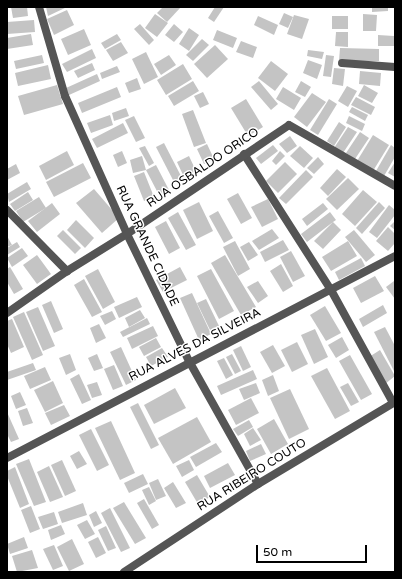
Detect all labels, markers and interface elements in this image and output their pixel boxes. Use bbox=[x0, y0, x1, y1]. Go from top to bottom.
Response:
street label: RUA OSBALDO ORICO bbox=[144, 125, 262, 211]
street label: RUA GRANDE CIDADE bbox=[113, 183, 181, 309]
street label: RUA ALVES DA SILVEIRA bbox=[127, 305, 263, 385]
street label: RUA RIBEIRO COUTO bbox=[195, 436, 309, 514]
scale bar bbox=[258, 537, 369, 563]
text: 50 m bbox=[263, 545, 292, 559]

